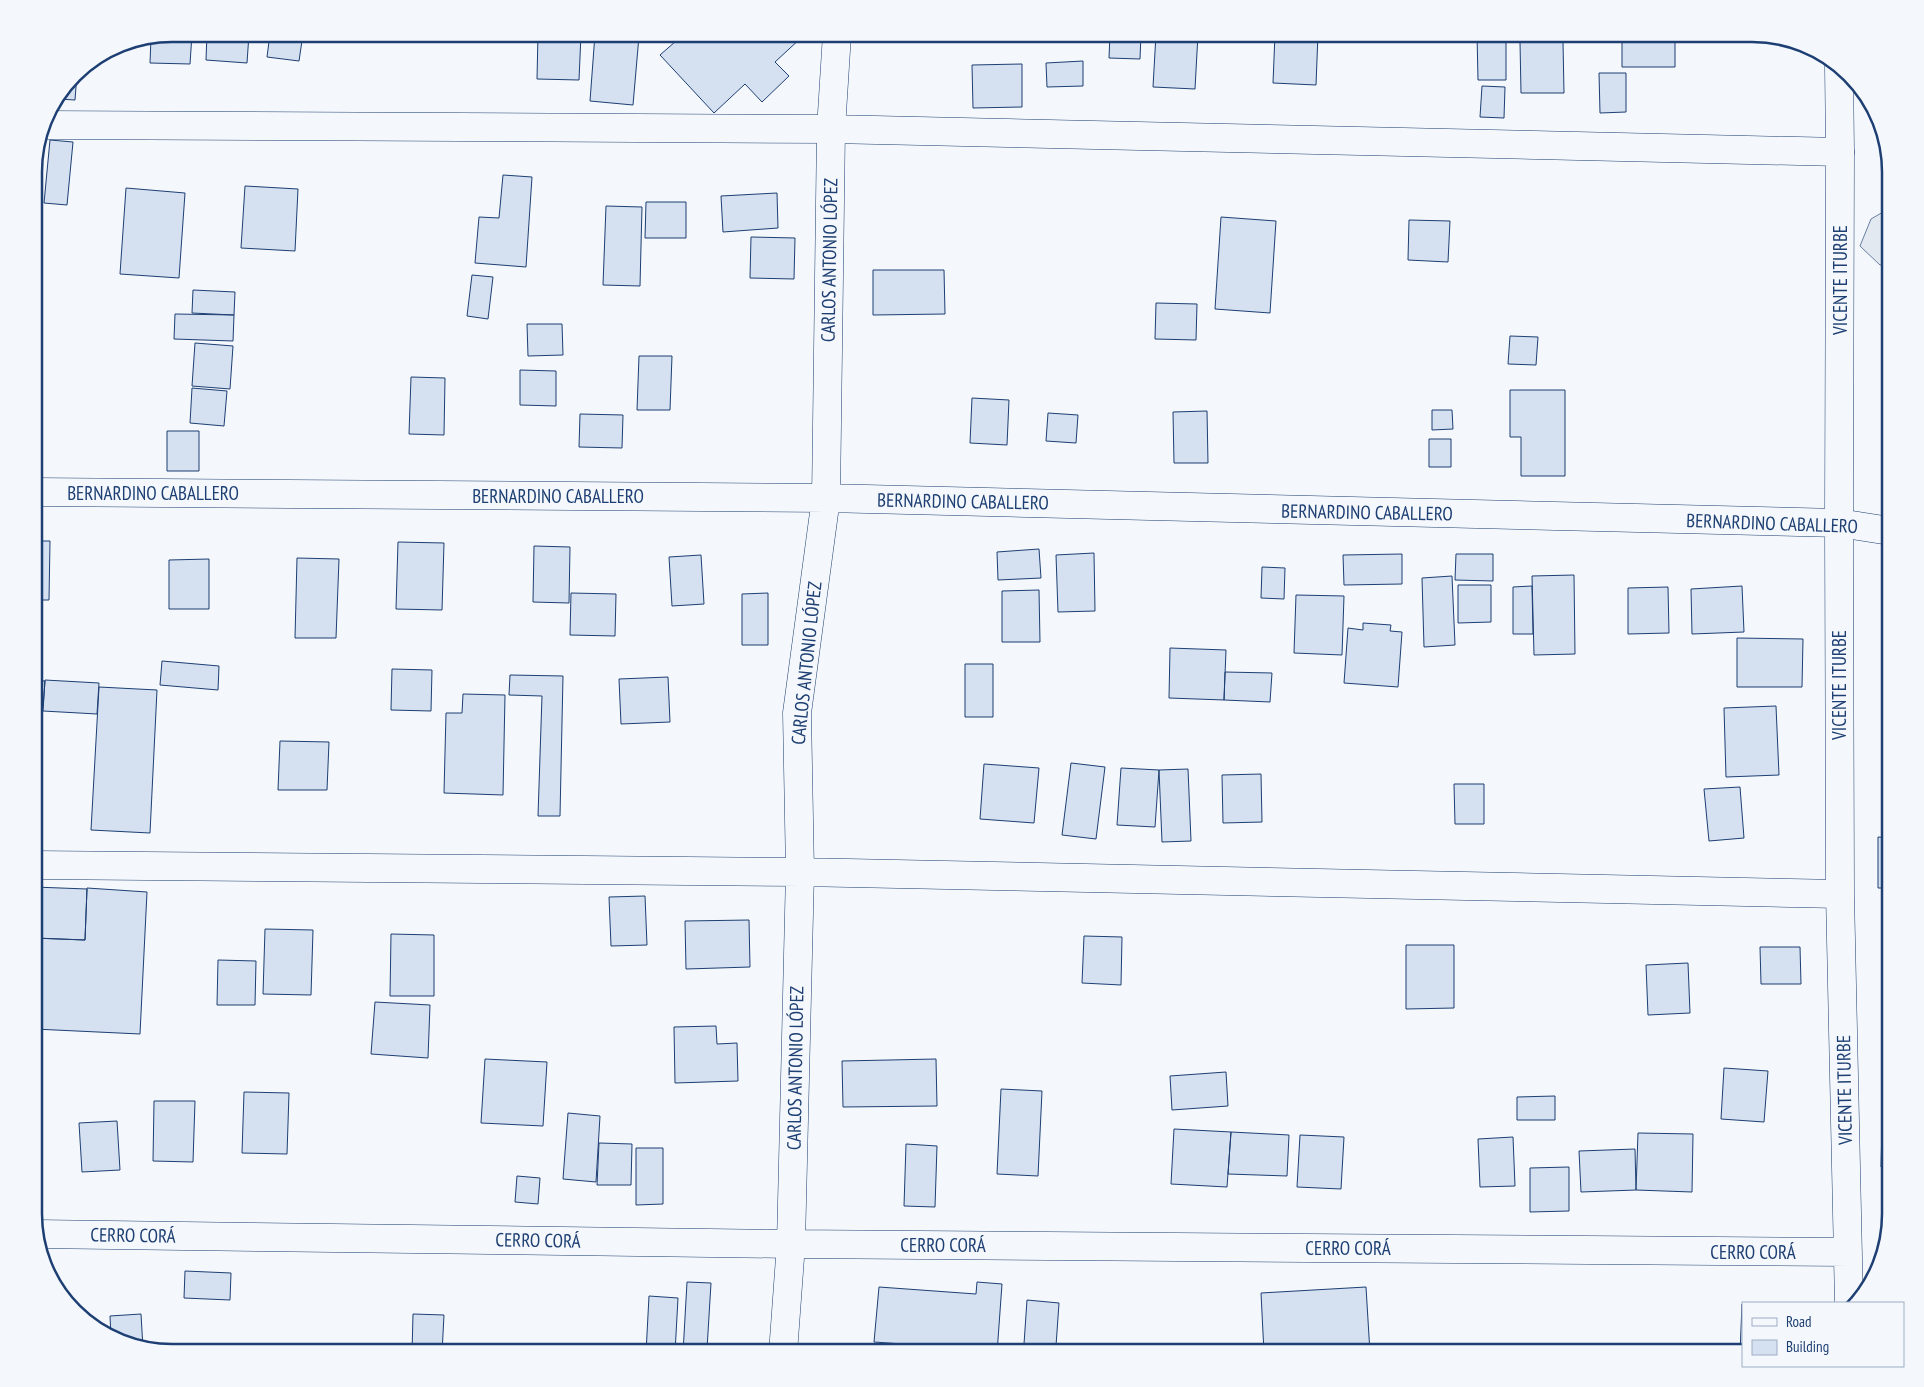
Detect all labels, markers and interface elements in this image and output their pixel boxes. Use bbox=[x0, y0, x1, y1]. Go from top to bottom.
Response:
street label: CARLOS ANTONIO LÓPEZ bbox=[816, 178, 842, 342]
street label: VICENTE ITURBE bbox=[1828, 225, 1852, 336]
street label: BERNARDINO CABALLERO bbox=[67, 481, 239, 505]
street label: BERNARDINO CABALLERO bbox=[472, 484, 644, 508]
street label: BERNARDINO CABALLERO bbox=[877, 488, 1049, 514]
street label: BERNARDINO CABALLERO bbox=[1281, 499, 1453, 525]
street label: BERNARDINO CABALLERO bbox=[1686, 508, 1858, 538]
street label: CARLOS ANTONIO LÓPEZ bbox=[785, 580, 827, 746]
street label: VICENTE ITURBE bbox=[1827, 630, 1851, 741]
street label: CARLOS ANTONIO LÓPEZ bbox=[782, 986, 808, 1150]
street label: VICENTE ITURBE bbox=[1831, 1035, 1857, 1146]
street label: CERRO CORÁ bbox=[90, 1222, 176, 1248]
street label: CERRO CORÁ bbox=[495, 1227, 581, 1253]
street label: CERRO CORÁ bbox=[900, 1233, 986, 1257]
street label: CERRO CORÁ bbox=[1305, 1236, 1391, 1260]
street label: CERRO CORÁ bbox=[1710, 1240, 1796, 1264]
legend bbox=[1742, 1302, 1904, 1367]
text: Road bbox=[1786, 1312, 1812, 1331]
text: Building bbox=[1786, 1337, 1829, 1356]

